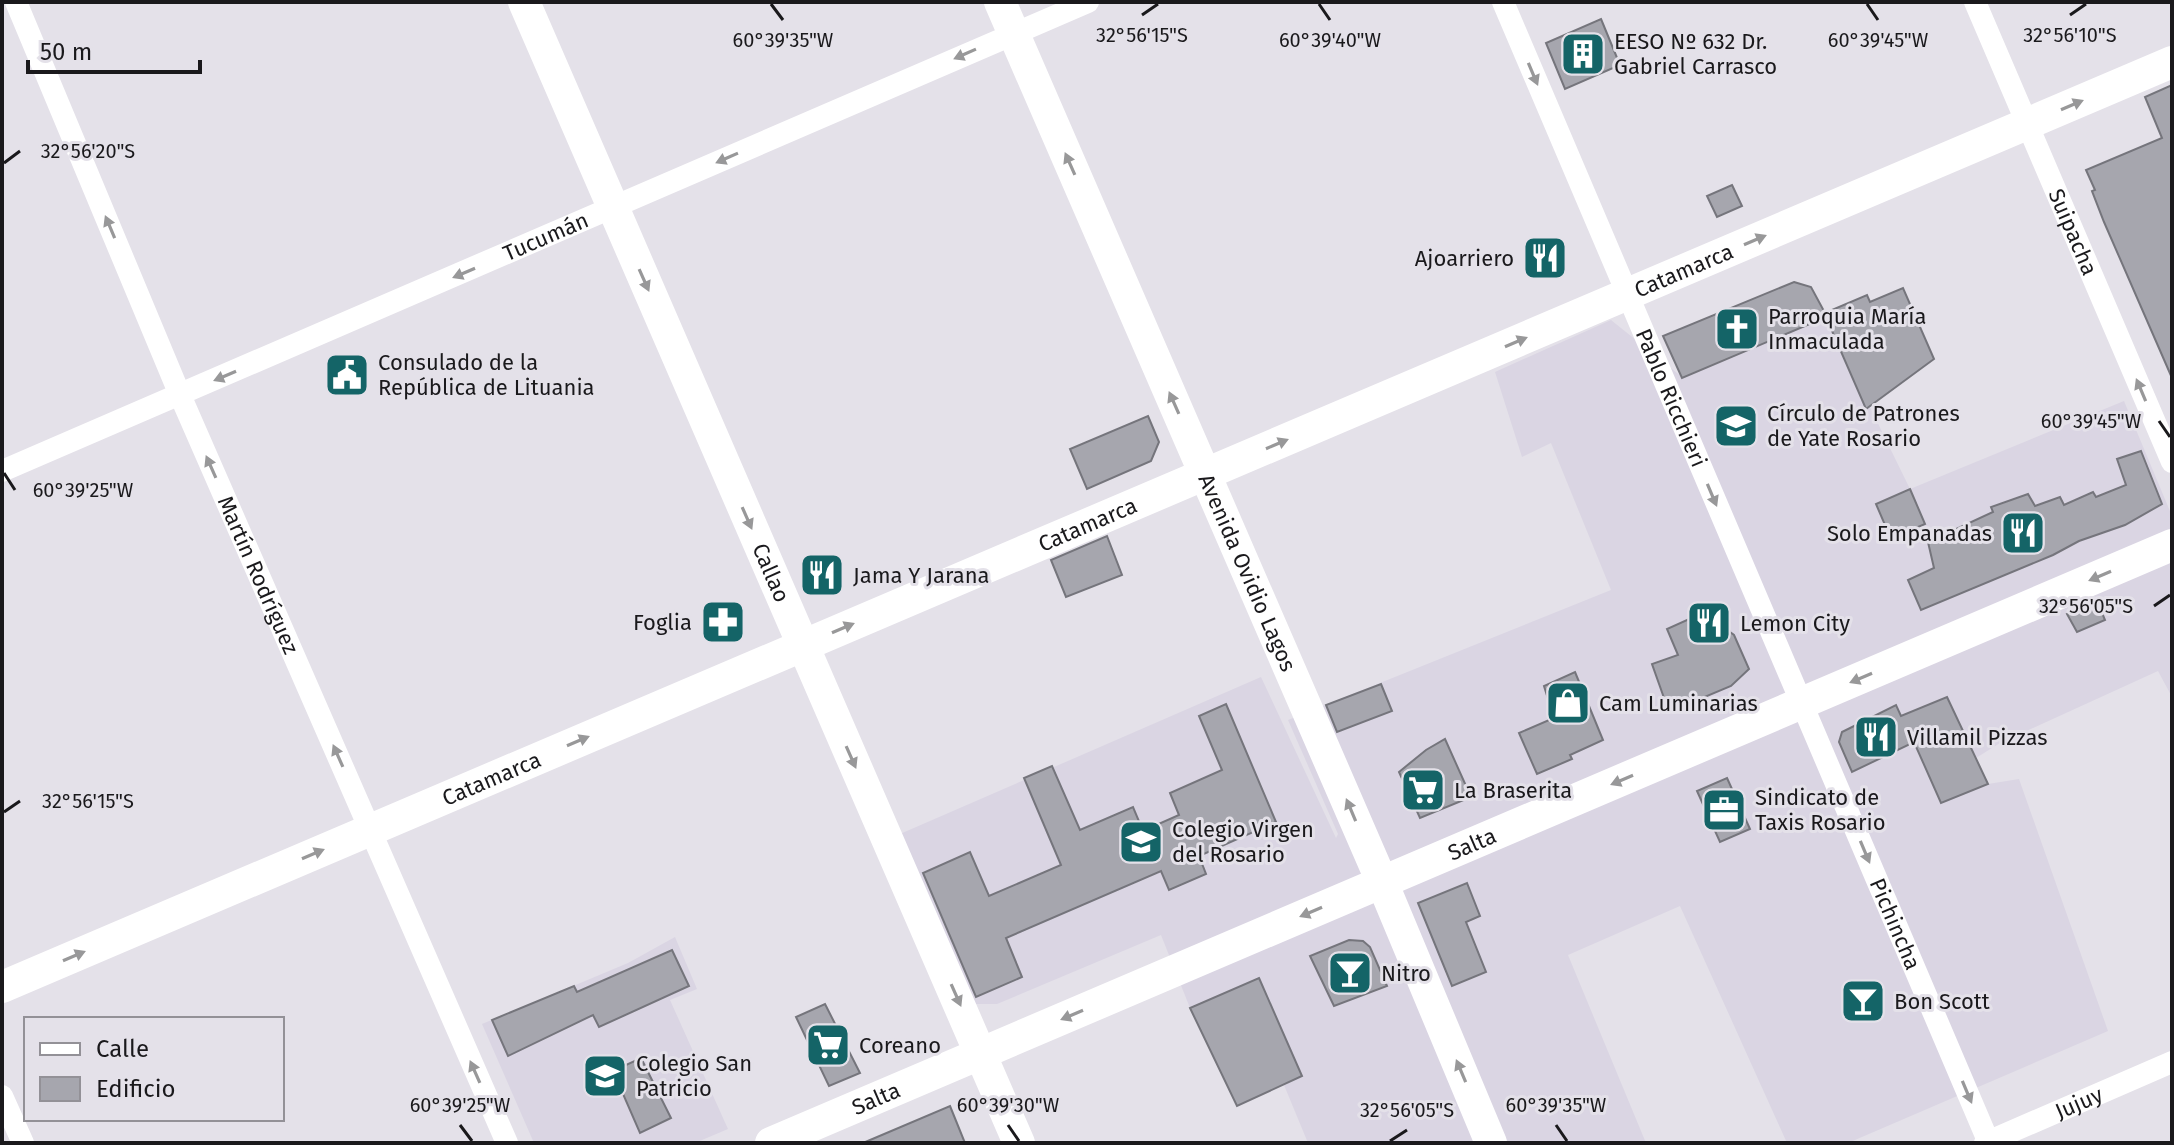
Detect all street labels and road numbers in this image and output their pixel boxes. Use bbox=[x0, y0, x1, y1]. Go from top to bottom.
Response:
street label: Suipacha bbox=[2043, 185, 2104, 279]
street label: Tucumán bbox=[499, 206, 592, 267]
street label: Catamarca bbox=[1630, 237, 1737, 303]
street label: Pablo Ricchieri bbox=[1630, 324, 1713, 471]
street label: Avenida Ovidio Lagos bbox=[1193, 470, 1302, 675]
street label: Catamarca bbox=[1034, 491, 1141, 557]
street label: Martín Rodríguez bbox=[212, 492, 305, 658]
street label: Callao bbox=[747, 539, 796, 606]
street label: Catamarca bbox=[438, 745, 545, 811]
street label: Salta bbox=[1444, 822, 1500, 866]
street label: Pichincha bbox=[1864, 874, 1927, 974]
street label: Salta bbox=[848, 1076, 904, 1120]
street label: Jujuy bbox=[2051, 1080, 2107, 1125]

